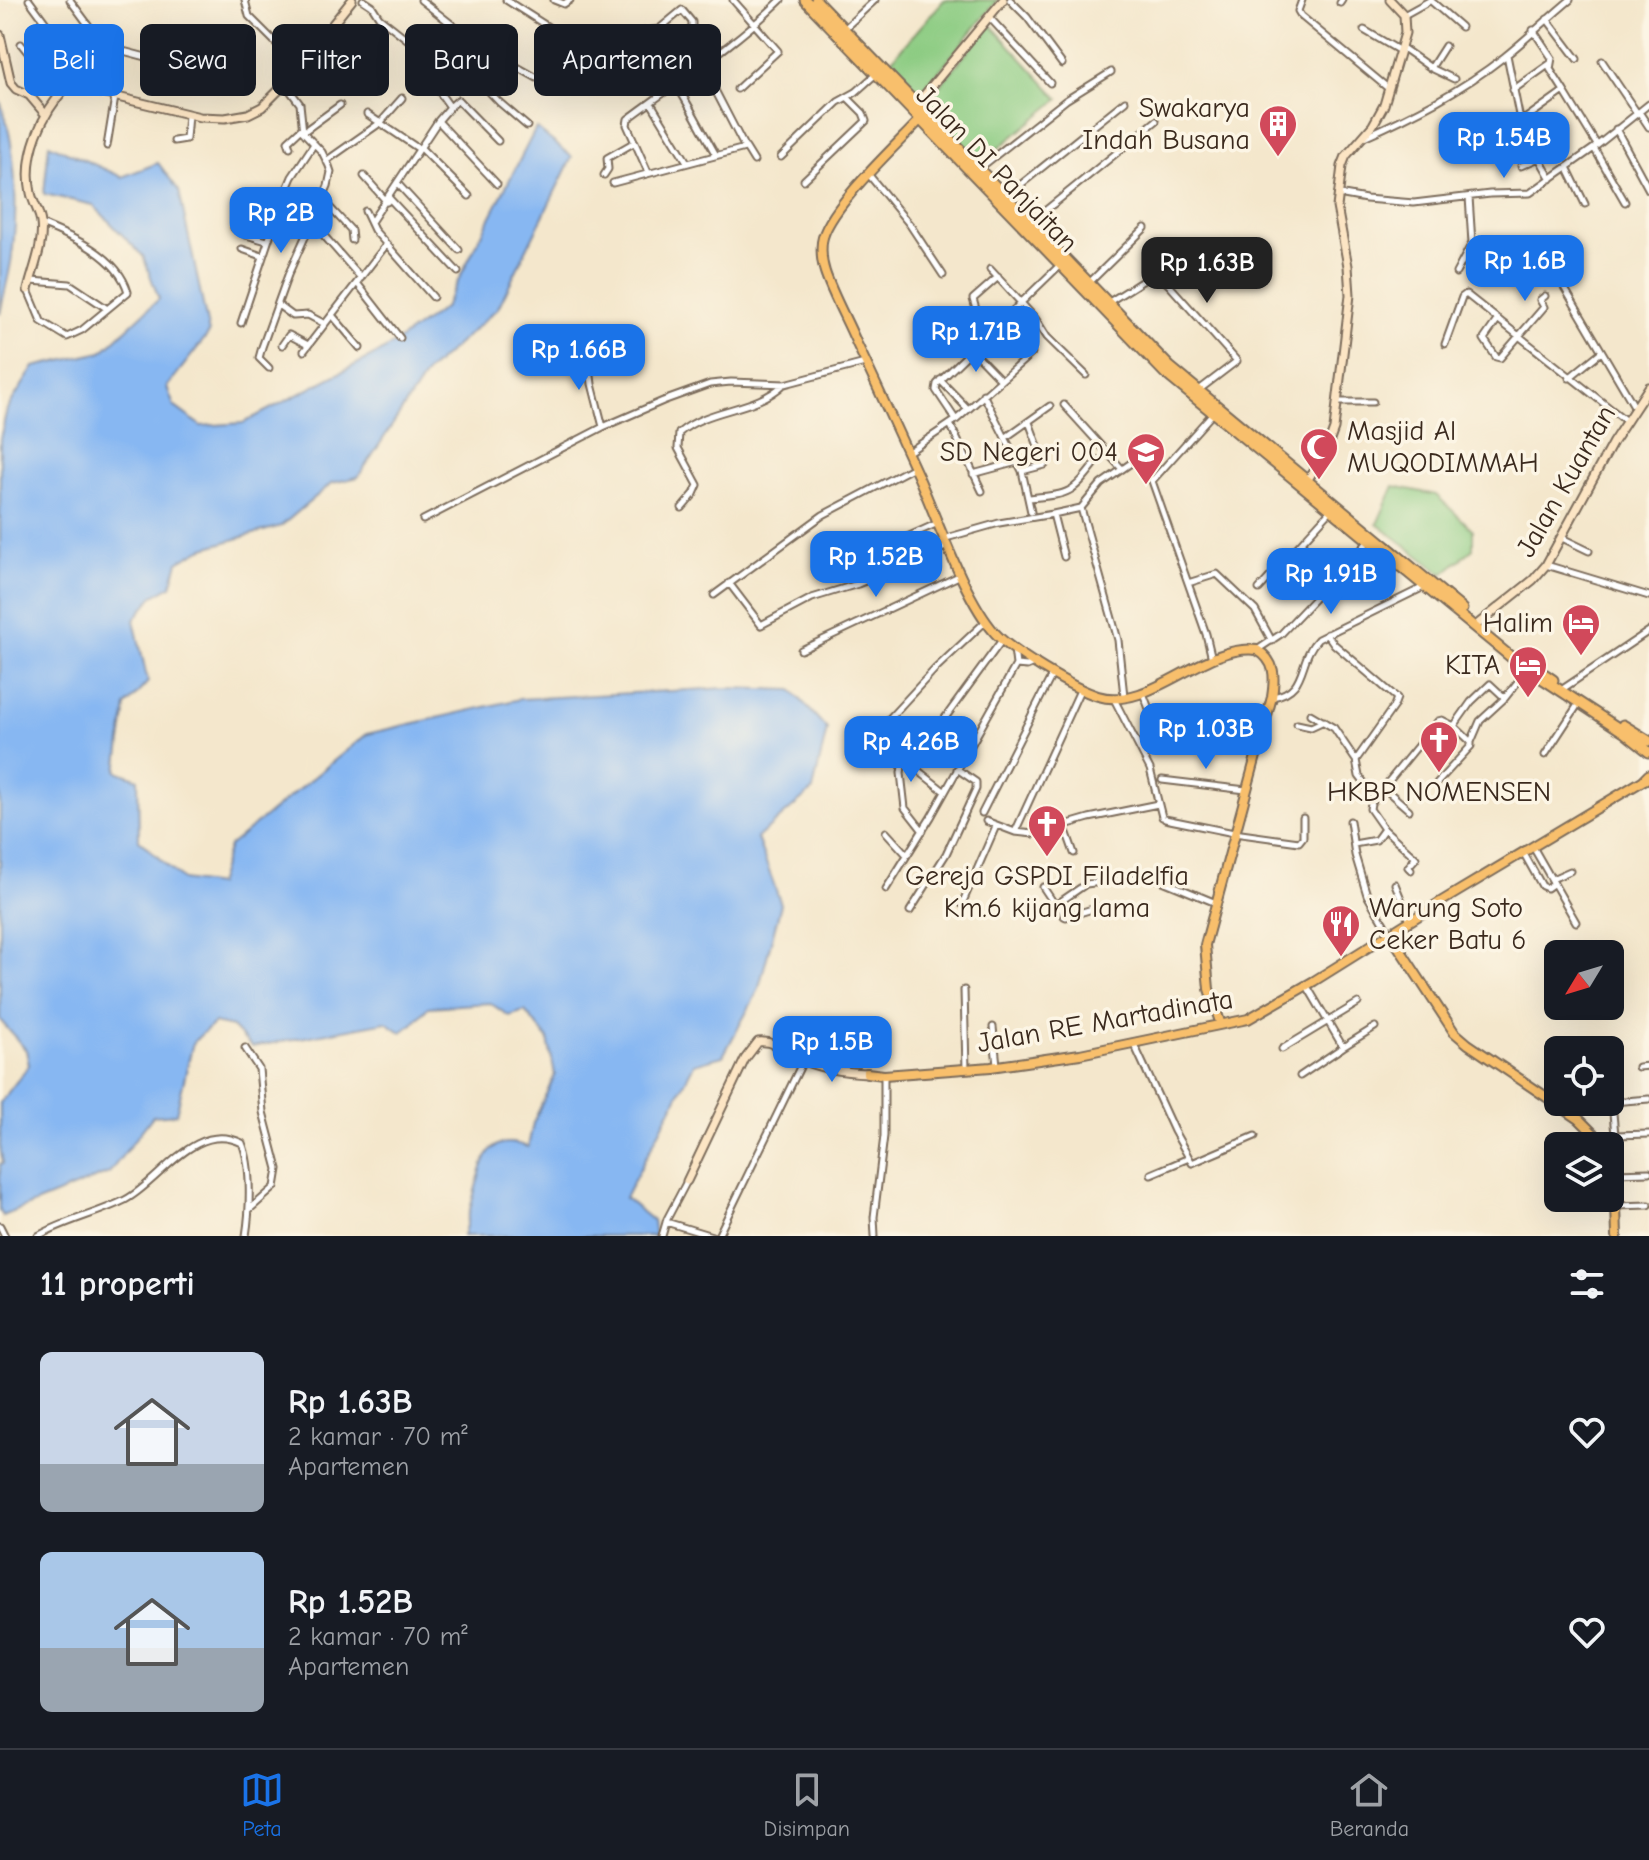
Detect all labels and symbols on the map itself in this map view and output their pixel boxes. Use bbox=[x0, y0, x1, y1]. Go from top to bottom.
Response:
street label: Jalan DI Panjaitan bbox=[910, 79, 1084, 259]
place label: Swakarya Indah Busana bbox=[1082, 92, 1250, 156]
building icon: Swakarya Indah Busana bbox=[1257, 103, 1299, 158]
pin: Rp 1.54B bbox=[1421, 112, 1587, 180]
pin: Rp 2B bbox=[225, 187, 337, 255]
pin: Rp 1.6B bbox=[1451, 235, 1599, 303]
pin: Rp 1.63B bbox=[1124, 237, 1290, 305]
pin: Rp 1.71B bbox=[893, 306, 1059, 374]
pin: Rp 1.66B bbox=[496, 324, 662, 392]
street label: Jalan Kuantan bbox=[1510, 400, 1622, 562]
place label: Masjid Al MUQODIMMAH bbox=[1347, 415, 1539, 479]
mosque icon: Masjid Al MUQODIMMAH bbox=[1298, 426, 1340, 481]
school or university icon: SD Negeri 004 bbox=[1125, 431, 1167, 486]
place label: SD Negeri 004 bbox=[940, 436, 1118, 468]
pin: Rp 1.52B bbox=[793, 531, 959, 599]
pin: Rp 1.91B bbox=[1248, 548, 1414, 616]
hotel icon: Halim bbox=[1560, 602, 1602, 657]
place label: Halim bbox=[1483, 607, 1553, 639]
hotel icon: KITA bbox=[1507, 644, 1549, 699]
place label: KITA bbox=[1445, 649, 1500, 681]
pin: Rp 1.03B bbox=[1123, 703, 1289, 771]
pin: Rp 4.26B bbox=[828, 716, 994, 784]
church icon: HKBP NOMENSEN bbox=[1418, 719, 1460, 774]
place label: HKBP NOMENSEN bbox=[1327, 776, 1551, 808]
church icon: Gereja GSPDI Filadelfia Km.6 kijang lama bbox=[1026, 803, 1068, 858]
place label: Gereja GSPDI Filadelfia Km.6 kijang lama bbox=[905, 860, 1189, 924]
place label: Warung Soto Ceker Batu 6 bbox=[1369, 892, 1526, 956]
restaurant icon: Warung Soto Ceker Batu 6 bbox=[1320, 903, 1362, 958]
north arrow bbox=[1544, 940, 1624, 1020]
street label: Jalan RE Martadinata bbox=[975, 983, 1235, 1059]
pin: Rp 1.5B bbox=[758, 1016, 906, 1084]

